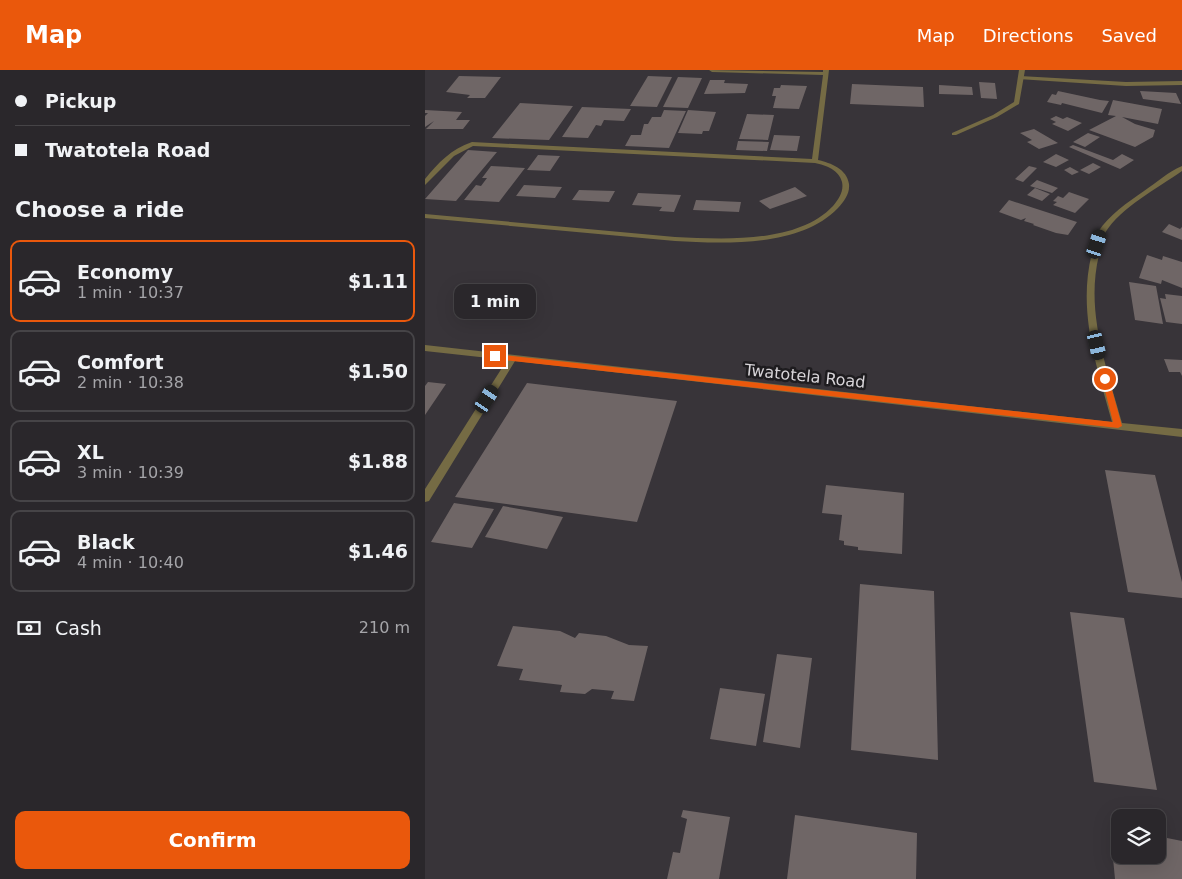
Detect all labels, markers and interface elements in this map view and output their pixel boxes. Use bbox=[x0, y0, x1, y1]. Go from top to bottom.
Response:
text: Map bbox=[25, 21, 82, 49]
text: Map bbox=[917, 25, 955, 46]
text: Directions bbox=[983, 25, 1073, 46]
text: Saved bbox=[1101, 25, 1157, 46]
text: Pickup bbox=[45, 90, 116, 112]
text: Twatotela Road bbox=[45, 139, 210, 161]
text: Choose a ride bbox=[15, 197, 184, 222]
car bbox=[1085, 227, 1108, 261]
icon: car bbox=[17, 259, 62, 304]
text: Economy bbox=[77, 261, 173, 283]
text: $1.11 bbox=[348, 270, 408, 292]
text: 1 min · 10:37 bbox=[77, 283, 184, 302]
callout: 1 min bbox=[454, 284, 536, 318]
text: 1 min bbox=[470, 292, 520, 311]
car bbox=[1086, 329, 1107, 361]
route end bbox=[484, 345, 506, 367]
icon: car bbox=[17, 349, 62, 394]
text: Comfort bbox=[77, 351, 164, 373]
text: $1.50 bbox=[348, 360, 408, 382]
street label: Twatotela Road bbox=[743, 360, 867, 392]
route start bbox=[1094, 368, 1116, 390]
text: 2 min · 10:38 bbox=[77, 373, 184, 392]
car bbox=[472, 382, 501, 416]
icon: car bbox=[17, 439, 62, 484]
text: XL bbox=[77, 441, 104, 463]
text: $1.88 bbox=[348, 450, 408, 472]
text: 3 min · 10:39 bbox=[77, 463, 184, 482]
icon: car bbox=[17, 529, 62, 574]
text: Black bbox=[77, 531, 135, 553]
text: $1.46 bbox=[348, 540, 408, 562]
text: 4 min · 10:40 bbox=[77, 553, 184, 572]
icon: cash bbox=[15, 614, 43, 642]
text: Cash bbox=[55, 617, 102, 639]
text: 210 m bbox=[359, 618, 410, 637]
map controls bbox=[1111, 809, 1166, 864]
button: layers bbox=[1111, 809, 1166, 864]
button: Confirm bbox=[15, 811, 410, 869]

